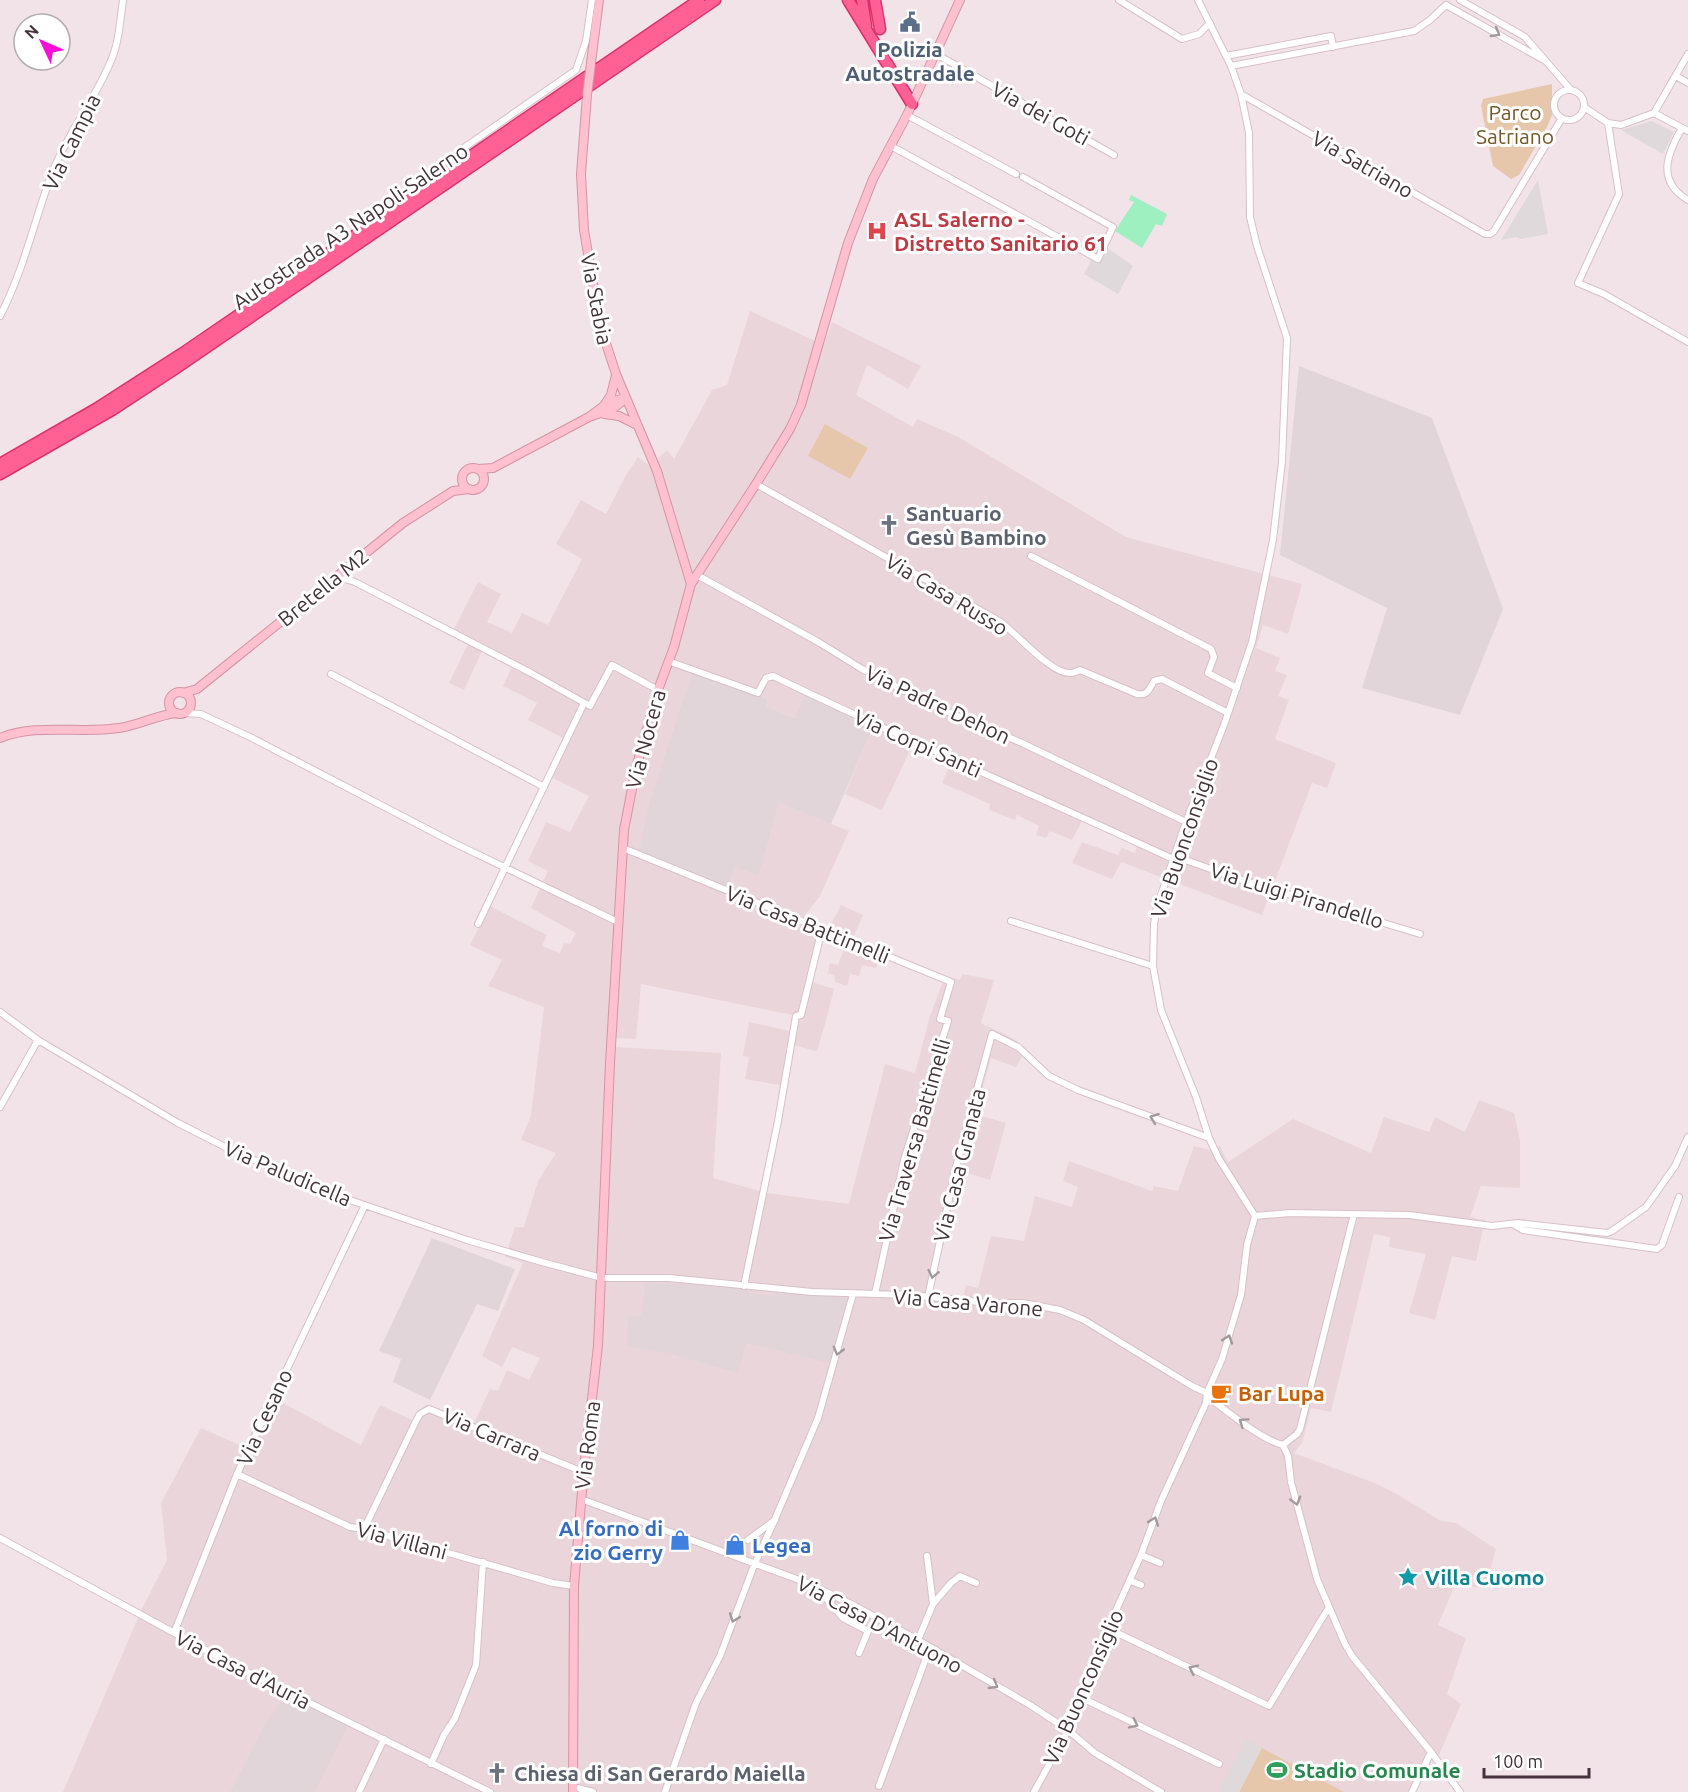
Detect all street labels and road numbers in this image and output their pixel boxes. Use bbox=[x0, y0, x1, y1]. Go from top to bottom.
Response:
street label: Via dei Goti bbox=[988, 76, 1094, 150]
street label: Via Campia bbox=[37, 90, 105, 194]
street label: Via Satriano bbox=[1308, 125, 1418, 203]
street label: Autostrada A3 Napoli-Salerno bbox=[228, 138, 472, 314]
street label: Via Stabia bbox=[576, 251, 618, 347]
street label: Bretella M2 bbox=[273, 543, 373, 631]
street label: Via Casa Russo bbox=[881, 548, 1013, 640]
street label: Via Padre Dehon bbox=[862, 660, 1014, 748]
street label: Via Nocera bbox=[620, 687, 670, 791]
street label: Via Corpi Santi bbox=[850, 704, 986, 782]
street label: Via Buonconsiglio bbox=[1145, 755, 1223, 921]
street label: Via Luigi Pirandello bbox=[1207, 857, 1387, 933]
street label: Via Casa Battimelli bbox=[723, 880, 893, 968]
street label: Via Traversa Battimelli bbox=[873, 1036, 955, 1244]
street label: Via Casa Granata bbox=[928, 1086, 990, 1244]
street label: Via Paludicella bbox=[221, 1135, 355, 1211]
street label: Via Casa Varone bbox=[892, 1283, 1044, 1321]
street label: Via Cesano bbox=[231, 1365, 297, 1469]
street label: Via Roma bbox=[570, 1399, 604, 1491]
street label: Via Carrara bbox=[440, 1403, 544, 1465]
street label: Via Villani bbox=[354, 1516, 450, 1564]
street label: Via Casa D'Antuono bbox=[793, 1570, 967, 1678]
street label: Via Buonconsiglio bbox=[1038, 1606, 1128, 1768]
street label: Via Casa d'Auria bbox=[171, 1625, 315, 1713]

